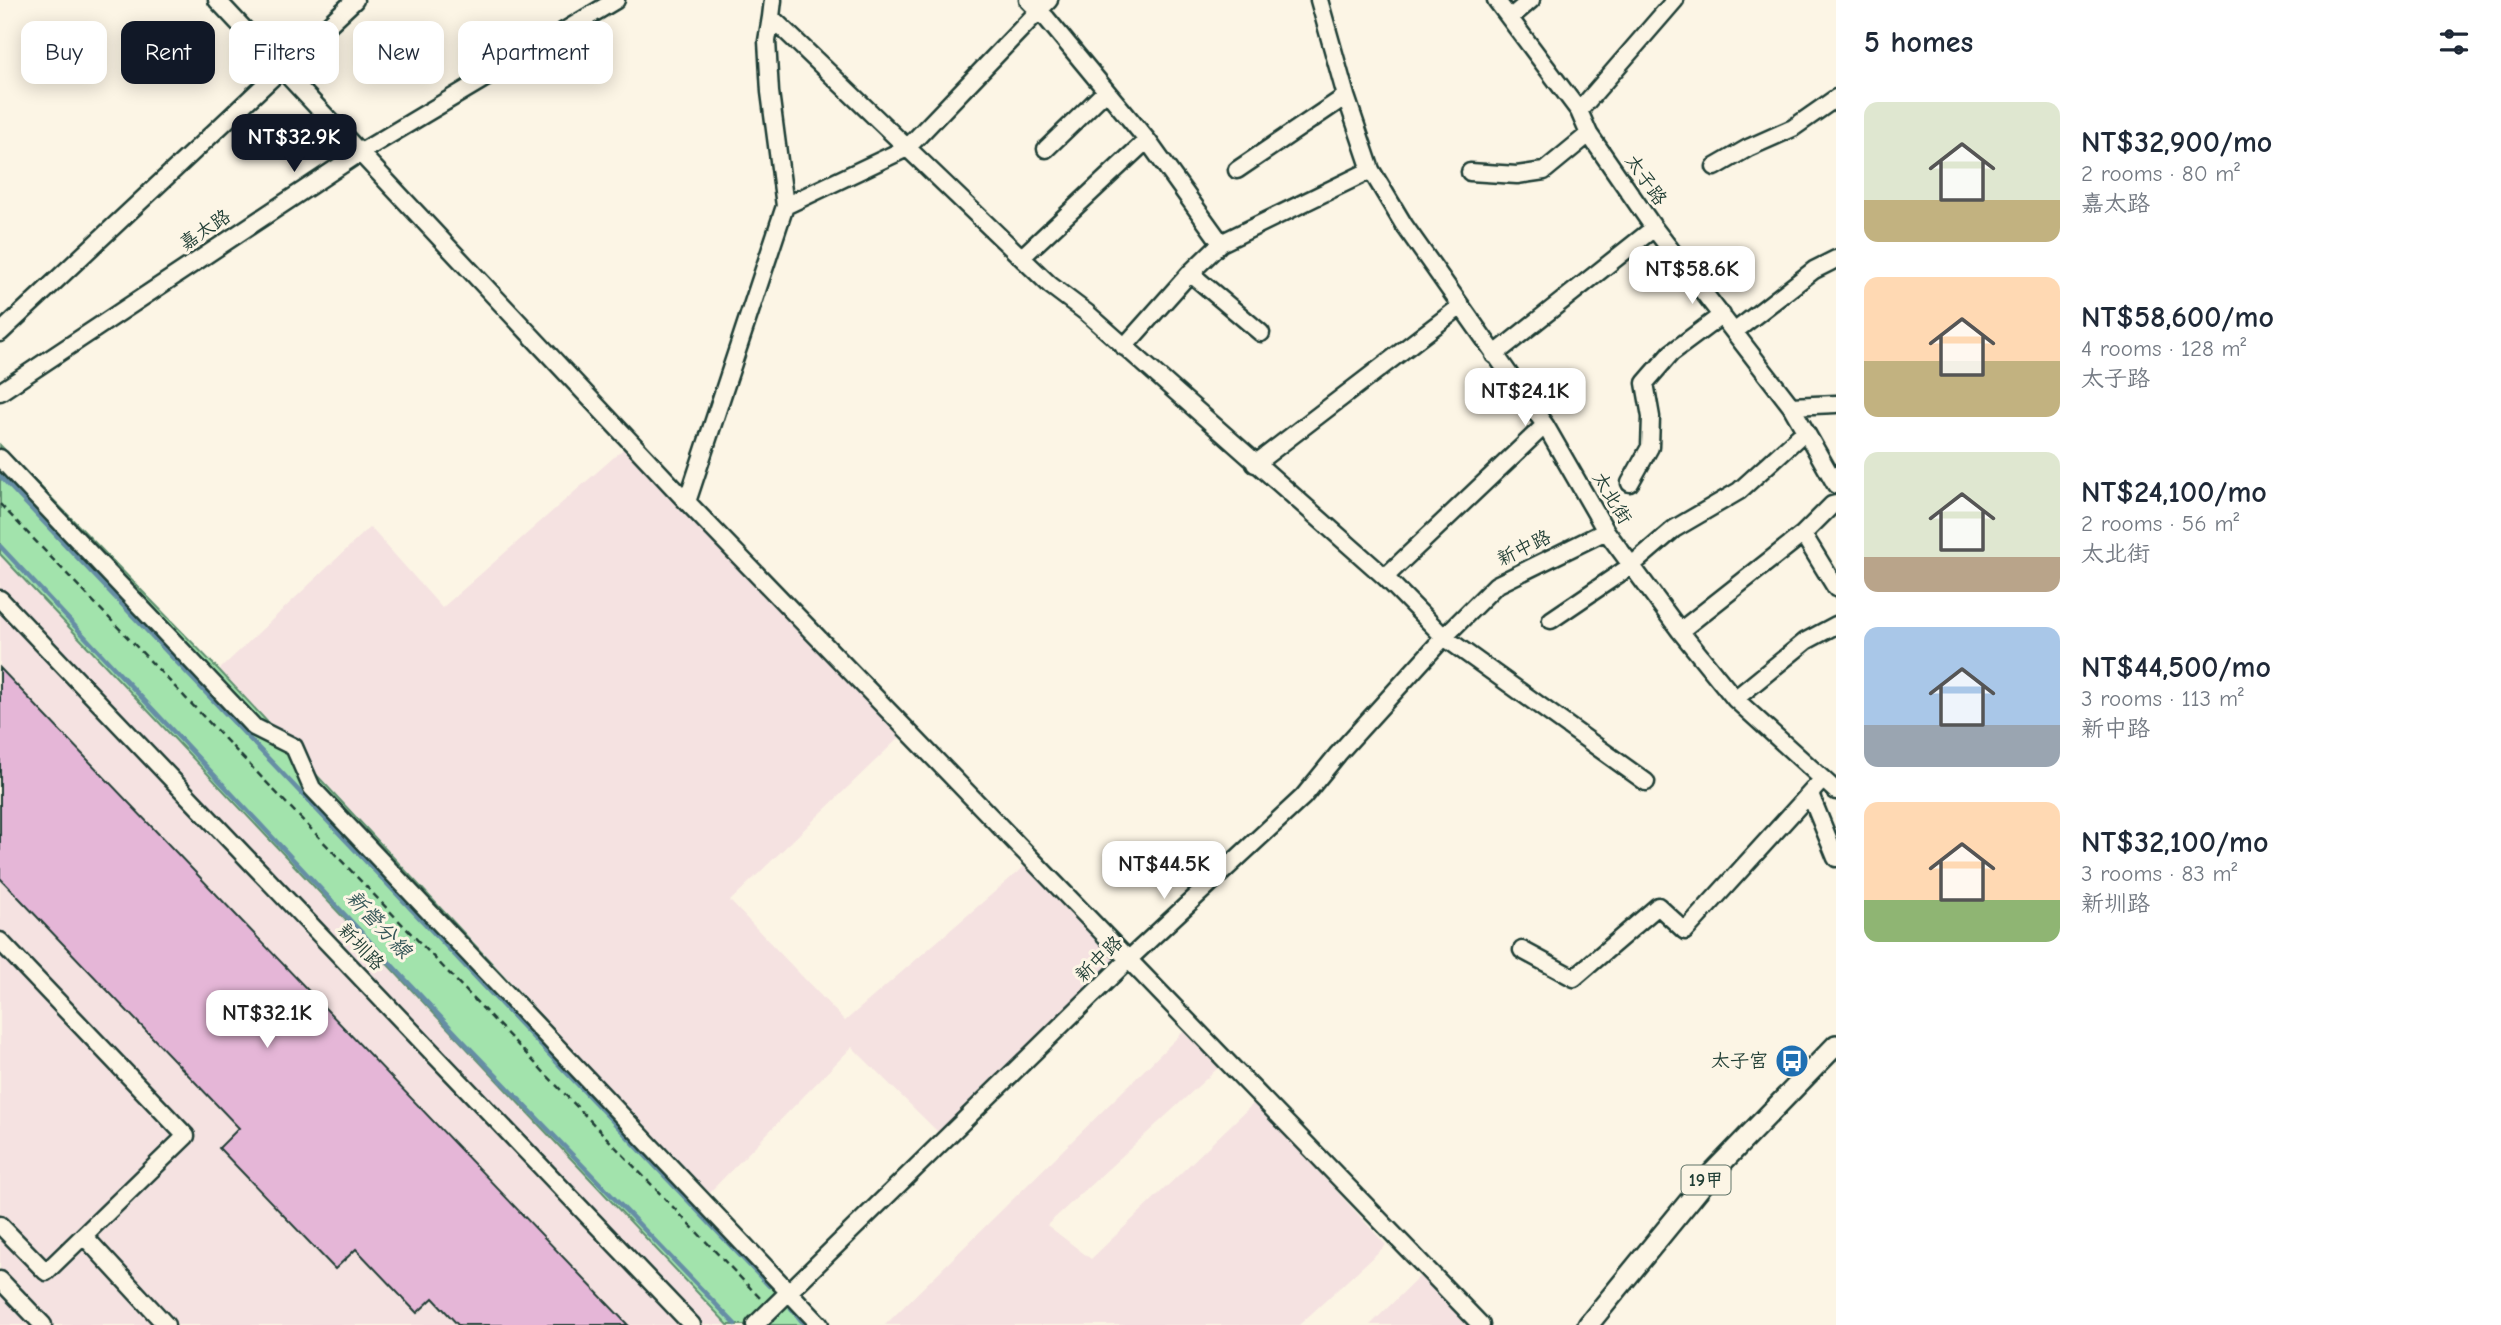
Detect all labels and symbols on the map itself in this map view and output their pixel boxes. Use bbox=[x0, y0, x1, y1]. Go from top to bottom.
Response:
pin: NT$32.9K bbox=[222, 114, 366, 174]
street label: 太子路 bbox=[1621, 150, 1671, 210]
street label: 嘉太路 bbox=[175, 205, 235, 255]
pin: NT$58.6K bbox=[1620, 246, 1764, 306]
pin: NT$24.1K bbox=[1453, 368, 1597, 428]
street label: 太北街 bbox=[1588, 468, 1636, 528]
street label: 新中路 bbox=[1494, 526, 1554, 570]
pin: NT$44.5K bbox=[1092, 842, 1236, 901]
water label: 新營分線 bbox=[342, 885, 417, 964]
street label: 新圳路 bbox=[333, 919, 389, 975]
street label: 新中路 bbox=[1071, 931, 1127, 987]
pin: NT$32.1K bbox=[195, 990, 339, 1050]
bus stop icon: 太子宮 bbox=[1773, 1042, 1811, 1080]
place label: 太子宮 bbox=[1711, 1050, 1768, 1072]
road number: 19甲 bbox=[1682, 1166, 1730, 1195]

